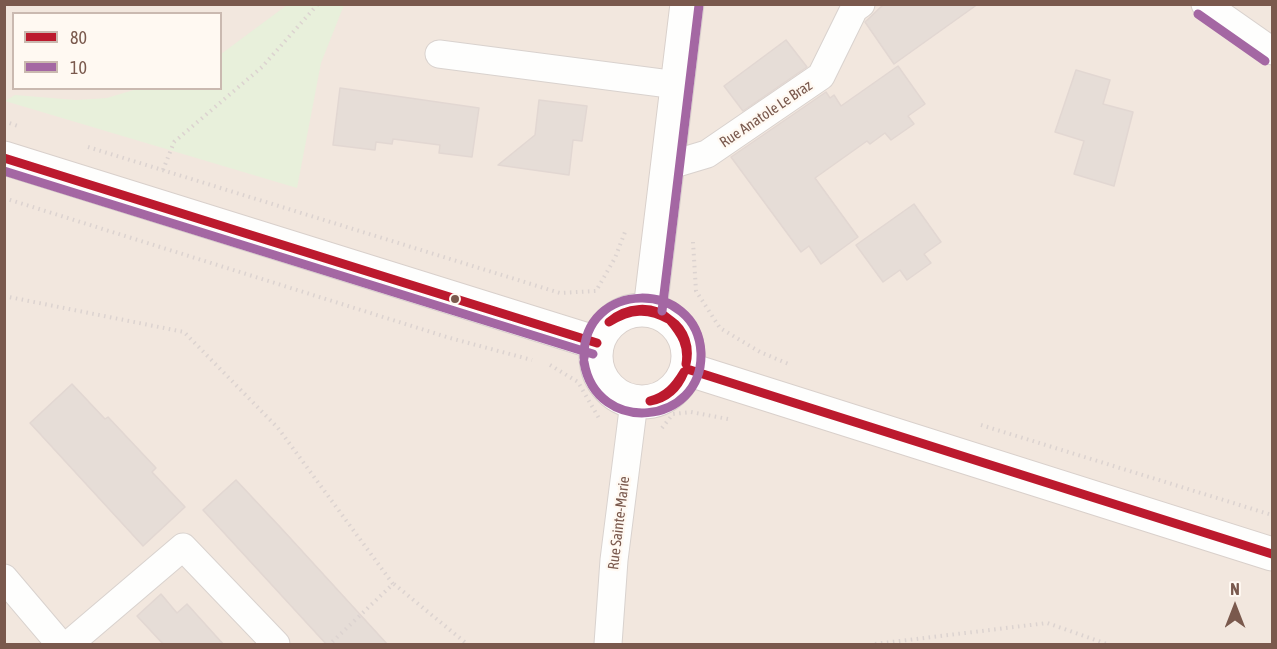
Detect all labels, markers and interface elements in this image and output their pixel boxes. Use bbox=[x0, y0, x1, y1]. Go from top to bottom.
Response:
legend bbox=[12, 12, 222, 90]
text: 80 bbox=[70, 27, 87, 48]
text: 10 bbox=[70, 57, 87, 78]
street label: Rue Anatole Le Braz bbox=[716, 77, 816, 151]
unlabelled marker bbox=[449, 293, 461, 305]
street label: Rue Sainte-Marie bbox=[604, 475, 634, 571]
north arrow bbox=[1205, 577, 1265, 637]
text: N bbox=[1230, 580, 1240, 598]

